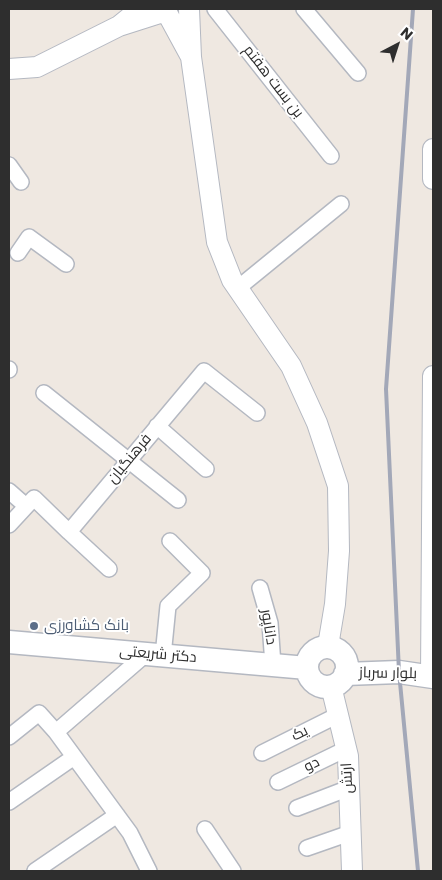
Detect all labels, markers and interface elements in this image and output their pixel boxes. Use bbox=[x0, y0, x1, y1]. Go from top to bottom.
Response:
north arrow bbox=[372, 20, 422, 70]
text: N bbox=[396, 22, 417, 45]
street label: بن بست هفتم bbox=[239, 42, 307, 122]
street label: فرهنگیان bbox=[104, 430, 156, 488]
street label: داناپور bbox=[256, 608, 280, 646]
place label: بانک کشاورزی bbox=[44, 617, 129, 635]
marker: بانک کشاورزی bbox=[28, 620, 40, 632]
street label: دکتر شریعتی bbox=[119, 643, 197, 667]
street label: بلوار سرباز bbox=[359, 664, 417, 684]
street label: یک bbox=[289, 722, 311, 746]
street label: دو bbox=[301, 754, 323, 776]
street label: ارتش bbox=[338, 762, 358, 794]

